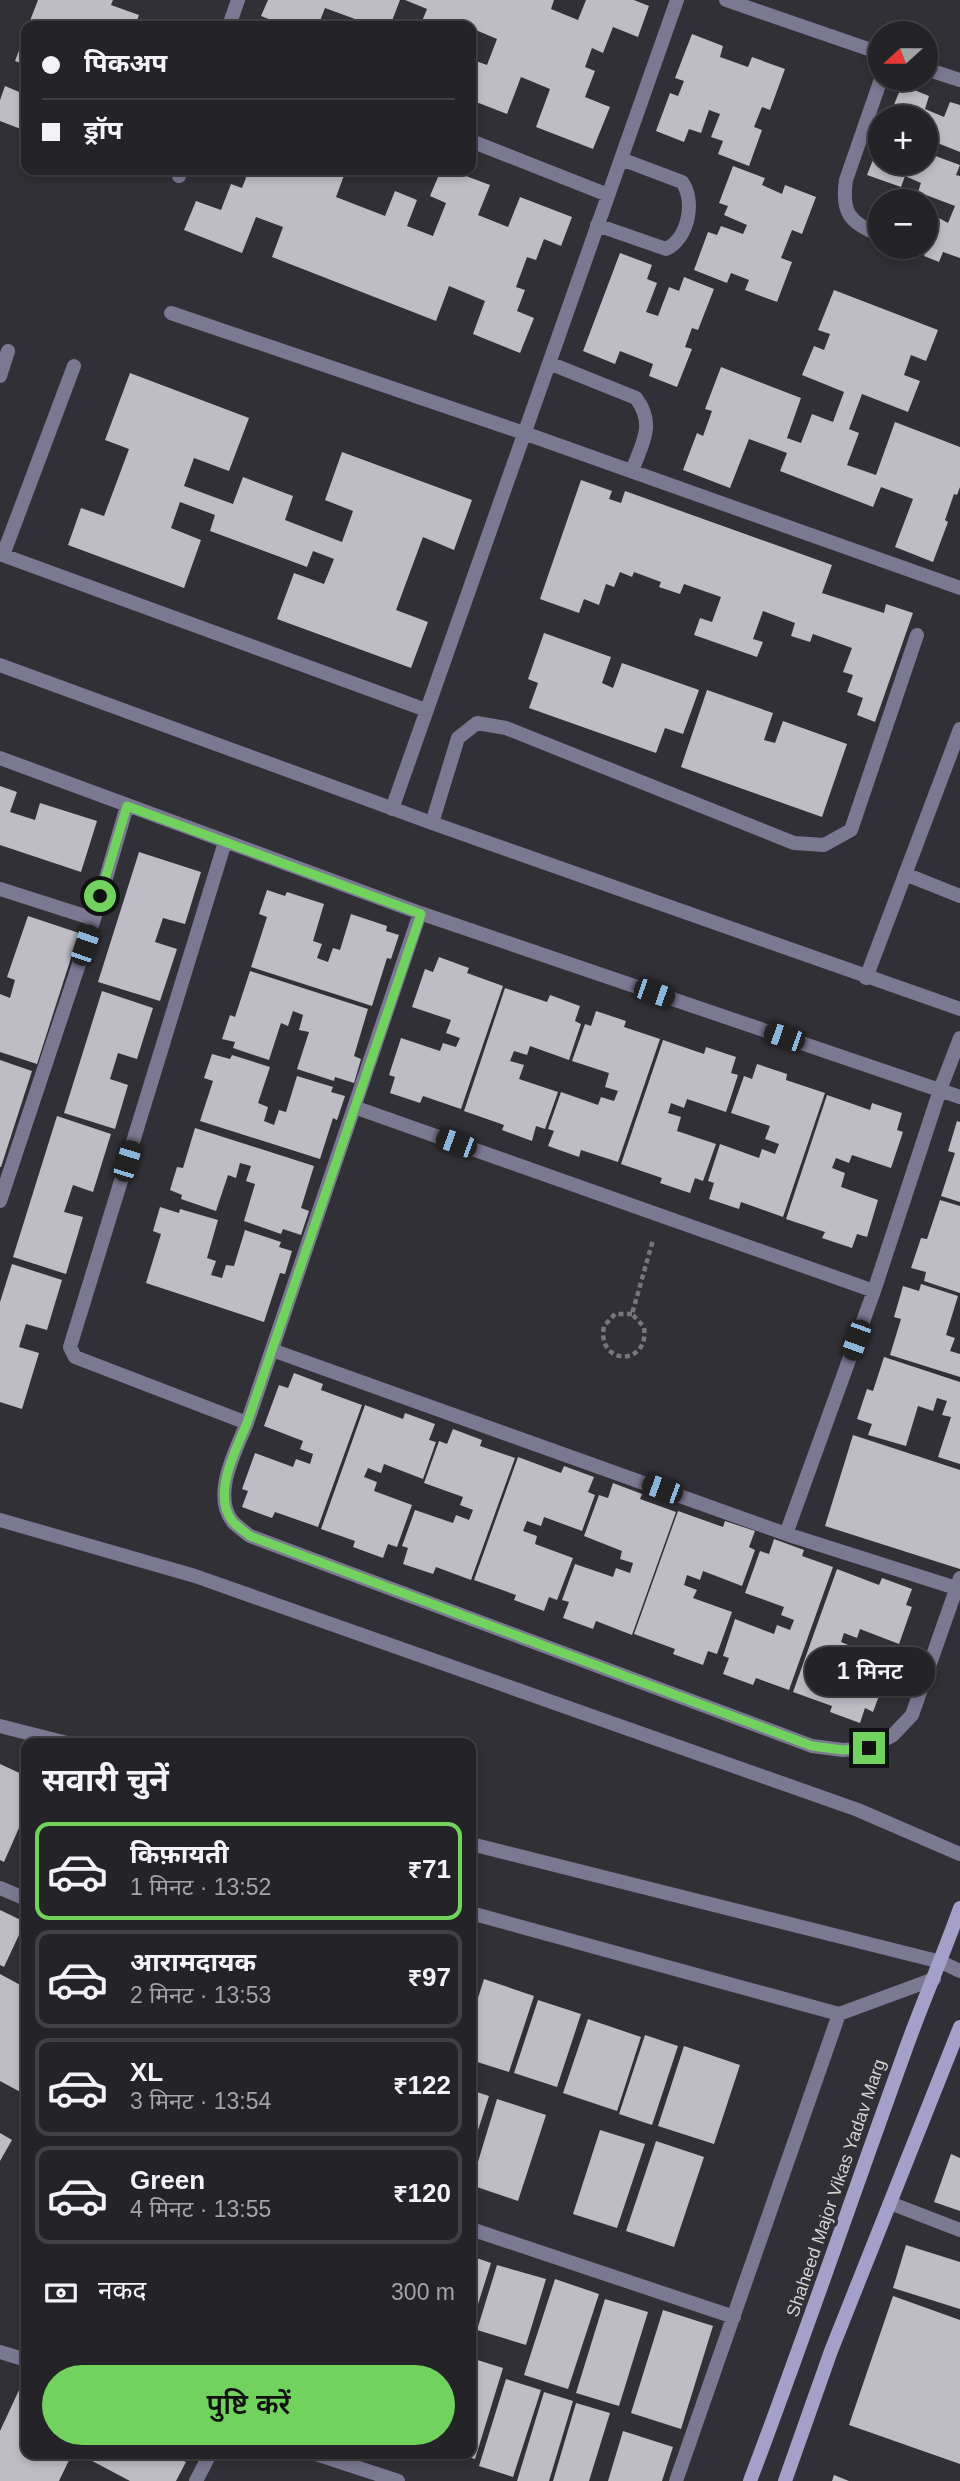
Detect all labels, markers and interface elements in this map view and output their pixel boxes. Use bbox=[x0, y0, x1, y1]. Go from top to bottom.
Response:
north arrow bbox=[868, 21, 938, 91]
map controls bbox=[868, 21, 938, 259]
text: पिकअप bbox=[84, 48, 167, 78]
button: + bbox=[868, 105, 938, 175]
text: ड्रॉप bbox=[84, 115, 122, 145]
button: − bbox=[868, 189, 938, 259]
route start bbox=[84, 880, 116, 912]
car bbox=[69, 922, 102, 968]
car bbox=[631, 976, 678, 1010]
car bbox=[761, 1020, 808, 1054]
car bbox=[433, 1126, 480, 1160]
car bbox=[111, 1138, 144, 1184]
car bbox=[839, 1317, 874, 1363]
car bbox=[639, 1472, 686, 1506]
callout: 1 मिनट bbox=[804, 1646, 934, 1696]
text: 1 मिनट bbox=[837, 1658, 903, 1684]
route end bbox=[853, 1732, 885, 1764]
text: सवारी चुनें bbox=[42, 1762, 169, 1798]
text: किफ़ायती bbox=[130, 1839, 229, 1869]
icon: car bbox=[46, 1840, 109, 1903]
text: ₹71 bbox=[407, 1854, 451, 1884]
text: 1 मिनट · 13:52 bbox=[130, 1874, 271, 1900]
text: आरामदायक bbox=[130, 1947, 256, 1977]
icon: car bbox=[46, 1948, 109, 2011]
text: ₹97 bbox=[407, 1962, 451, 1992]
text: 2 मिनट · 13:53 bbox=[130, 1982, 271, 2008]
icon: car bbox=[46, 2056, 109, 2119]
text: XL bbox=[130, 2057, 163, 2087]
street label: Shaheed Major Vikas Yadav Marg bbox=[782, 2057, 890, 2319]
text: ₹122 bbox=[393, 2070, 451, 2100]
text: 3 मिनट · 13:54 bbox=[130, 2088, 271, 2114]
icon: car bbox=[46, 2164, 109, 2227]
text: Green bbox=[130, 2165, 205, 2195]
text: ₹120 bbox=[393, 2178, 451, 2208]
text: 4 मिनट · 13:55 bbox=[130, 2196, 271, 2222]
icon: cash bbox=[42, 2274, 80, 2312]
text: नकद bbox=[98, 2275, 146, 2305]
text: 300 m bbox=[391, 2279, 455, 2305]
button: पुष्टि करें bbox=[42, 2365, 455, 2445]

